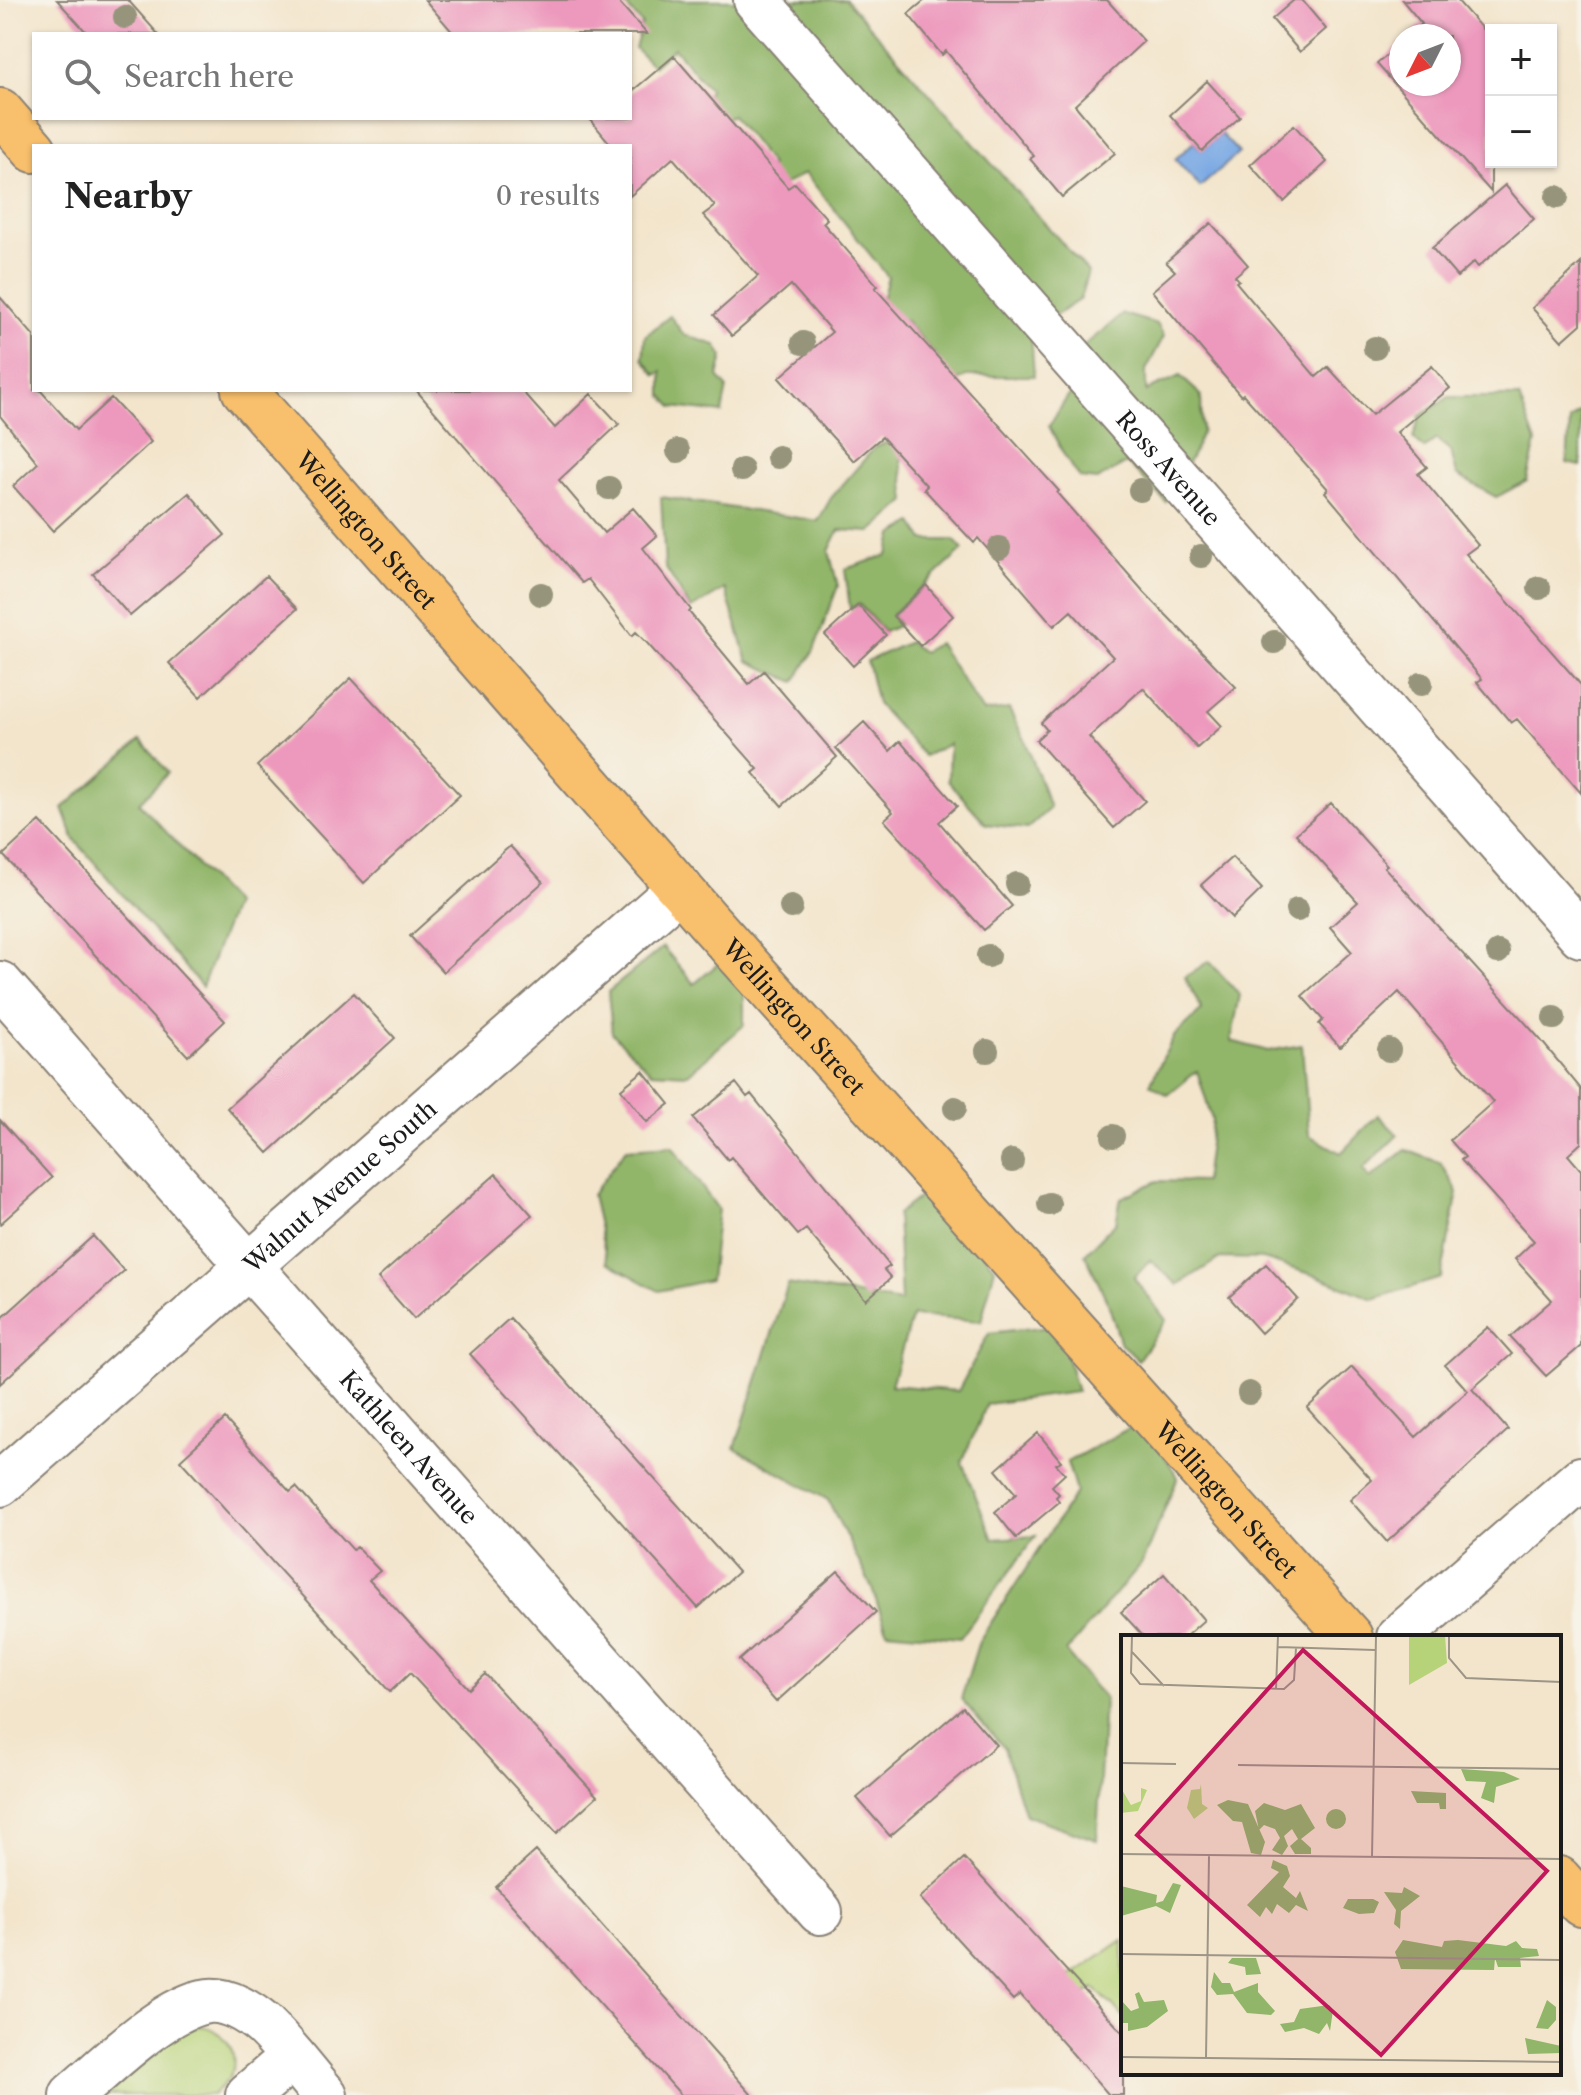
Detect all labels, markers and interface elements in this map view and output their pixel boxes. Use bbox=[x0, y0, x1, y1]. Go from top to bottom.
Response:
north arrow bbox=[1389, 24, 1461, 96]
map controls bbox=[1485, 24, 1557, 168]
button: + bbox=[1485, 24, 1557, 96]
search box bbox=[32, 32, 632, 120]
icon: search bbox=[60, 54, 104, 98]
text: Search here bbox=[124, 58, 294, 95]
button: − bbox=[1485, 96, 1557, 168]
text: Nearby bbox=[64, 175, 192, 217]
text: 0 results bbox=[496, 180, 600, 212]
street label: Ross Avenue bbox=[1110, 404, 1227, 531]
street label: Wellington Street bbox=[289, 445, 443, 615]
street label: Wellington Street bbox=[716, 932, 872, 1101]
street label: Walnut Avenue South bbox=[237, 1094, 442, 1279]
street label: Kathleen Avenue bbox=[334, 1365, 485, 1530]
street label: Wellington Street bbox=[1149, 1415, 1304, 1584]
inset map bbox=[1121, 1635, 1561, 2075]

